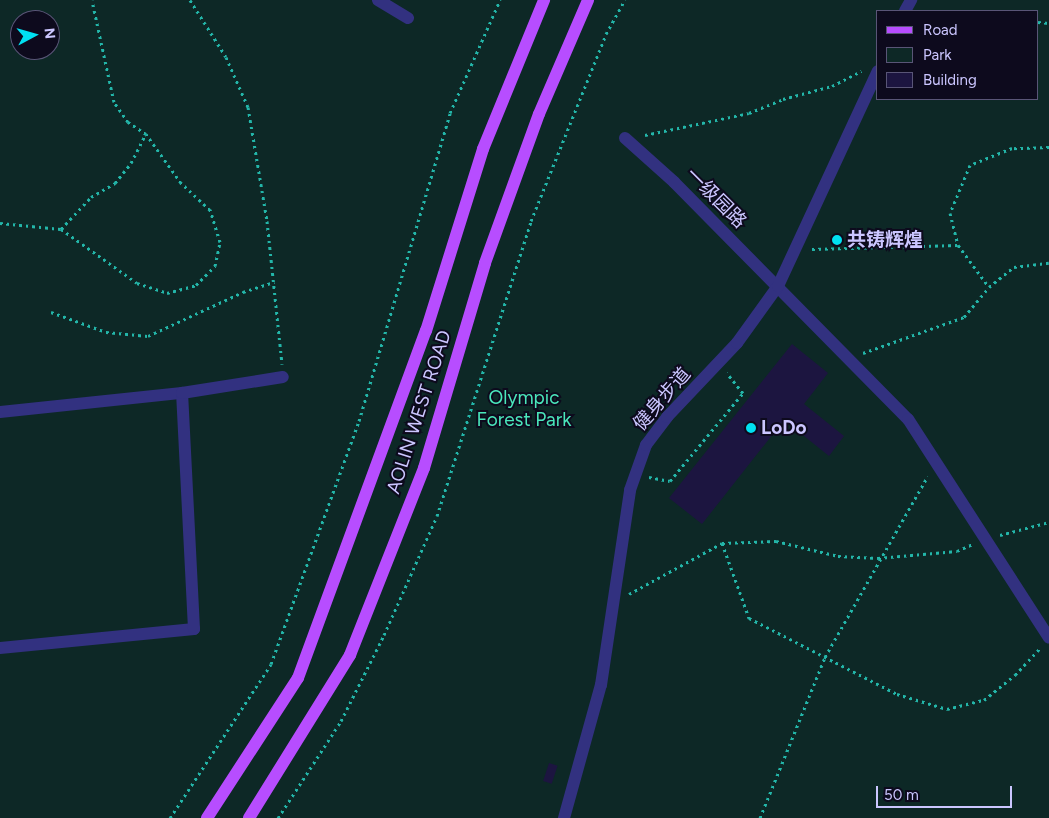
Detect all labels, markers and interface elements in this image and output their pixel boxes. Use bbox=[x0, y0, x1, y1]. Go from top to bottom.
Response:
north arrow bbox=[10, 10, 60, 60]
legend bbox=[876, 10, 1039, 100]
text: Road bbox=[923, 21, 958, 39]
text: N bbox=[40, 27, 58, 40]
text: Park bbox=[923, 46, 952, 64]
text: Building bbox=[923, 71, 977, 89]
street label: 一级园路 bbox=[681, 163, 751, 233]
place label: 共铸辉煌 bbox=[847, 229, 923, 251]
marker: 共铸辉煌 bbox=[831, 234, 843, 246]
street label: AOLIN WEST ROAD bbox=[382, 327, 456, 497]
street label: 健身步道 bbox=[628, 363, 696, 435]
park label: Olympic Forest Park bbox=[477, 387, 571, 431]
place label: LoDo bbox=[761, 417, 807, 439]
marker: LoDo bbox=[745, 422, 757, 434]
scale bar bbox=[879, 776, 1015, 808]
text: 50 m bbox=[884, 786, 919, 804]

